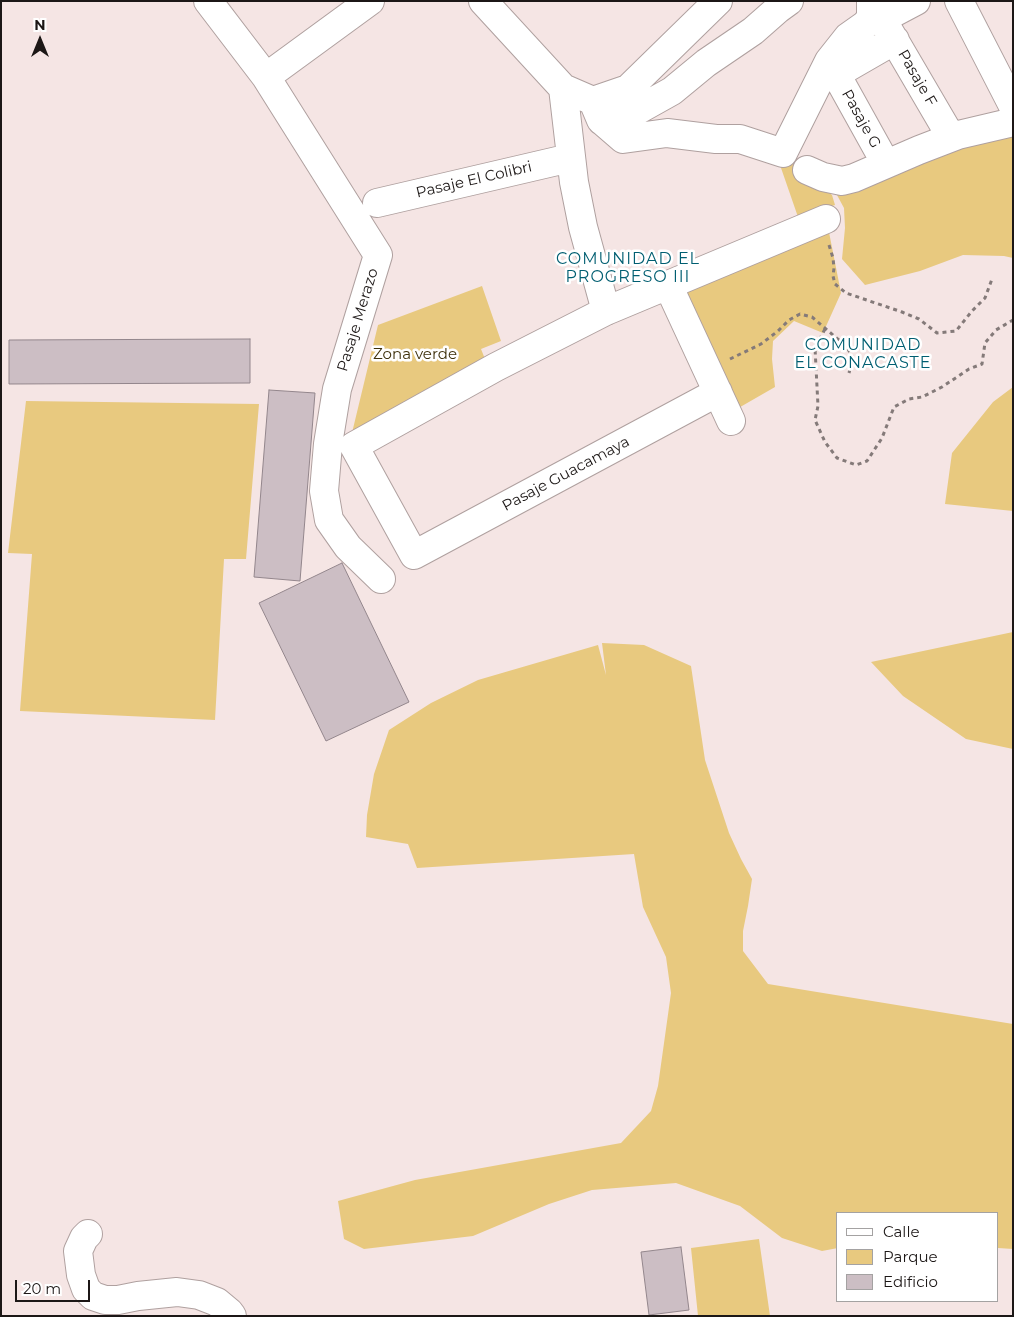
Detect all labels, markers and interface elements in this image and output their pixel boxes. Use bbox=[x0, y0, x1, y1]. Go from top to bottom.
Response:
north arrow bbox=[15, 15, 65, 65]
text: N bbox=[34, 16, 46, 34]
street label: Pasaje F bbox=[894, 47, 940, 109]
street label: Pasaje G bbox=[838, 87, 884, 151]
street label: Pasaje El Colibri bbox=[414, 158, 534, 202]
district label: COMUNIDAD EL PROGRESO III bbox=[554, 249, 702, 287]
street label: Pasaje Merazo bbox=[334, 266, 382, 374]
district label: COMUNIDAD EL CONACASTE bbox=[793, 335, 933, 373]
park label: Zona verde bbox=[373, 346, 457, 364]
street label: Pasaje Guacamaya bbox=[499, 433, 633, 515]
legend bbox=[836, 1212, 999, 1302]
text: Calle bbox=[883, 1222, 920, 1241]
text: Parque bbox=[883, 1247, 938, 1266]
scale bar bbox=[18, 1270, 92, 1302]
text: Edificio bbox=[883, 1272, 938, 1291]
text: 20 m bbox=[23, 1279, 61, 1298]

